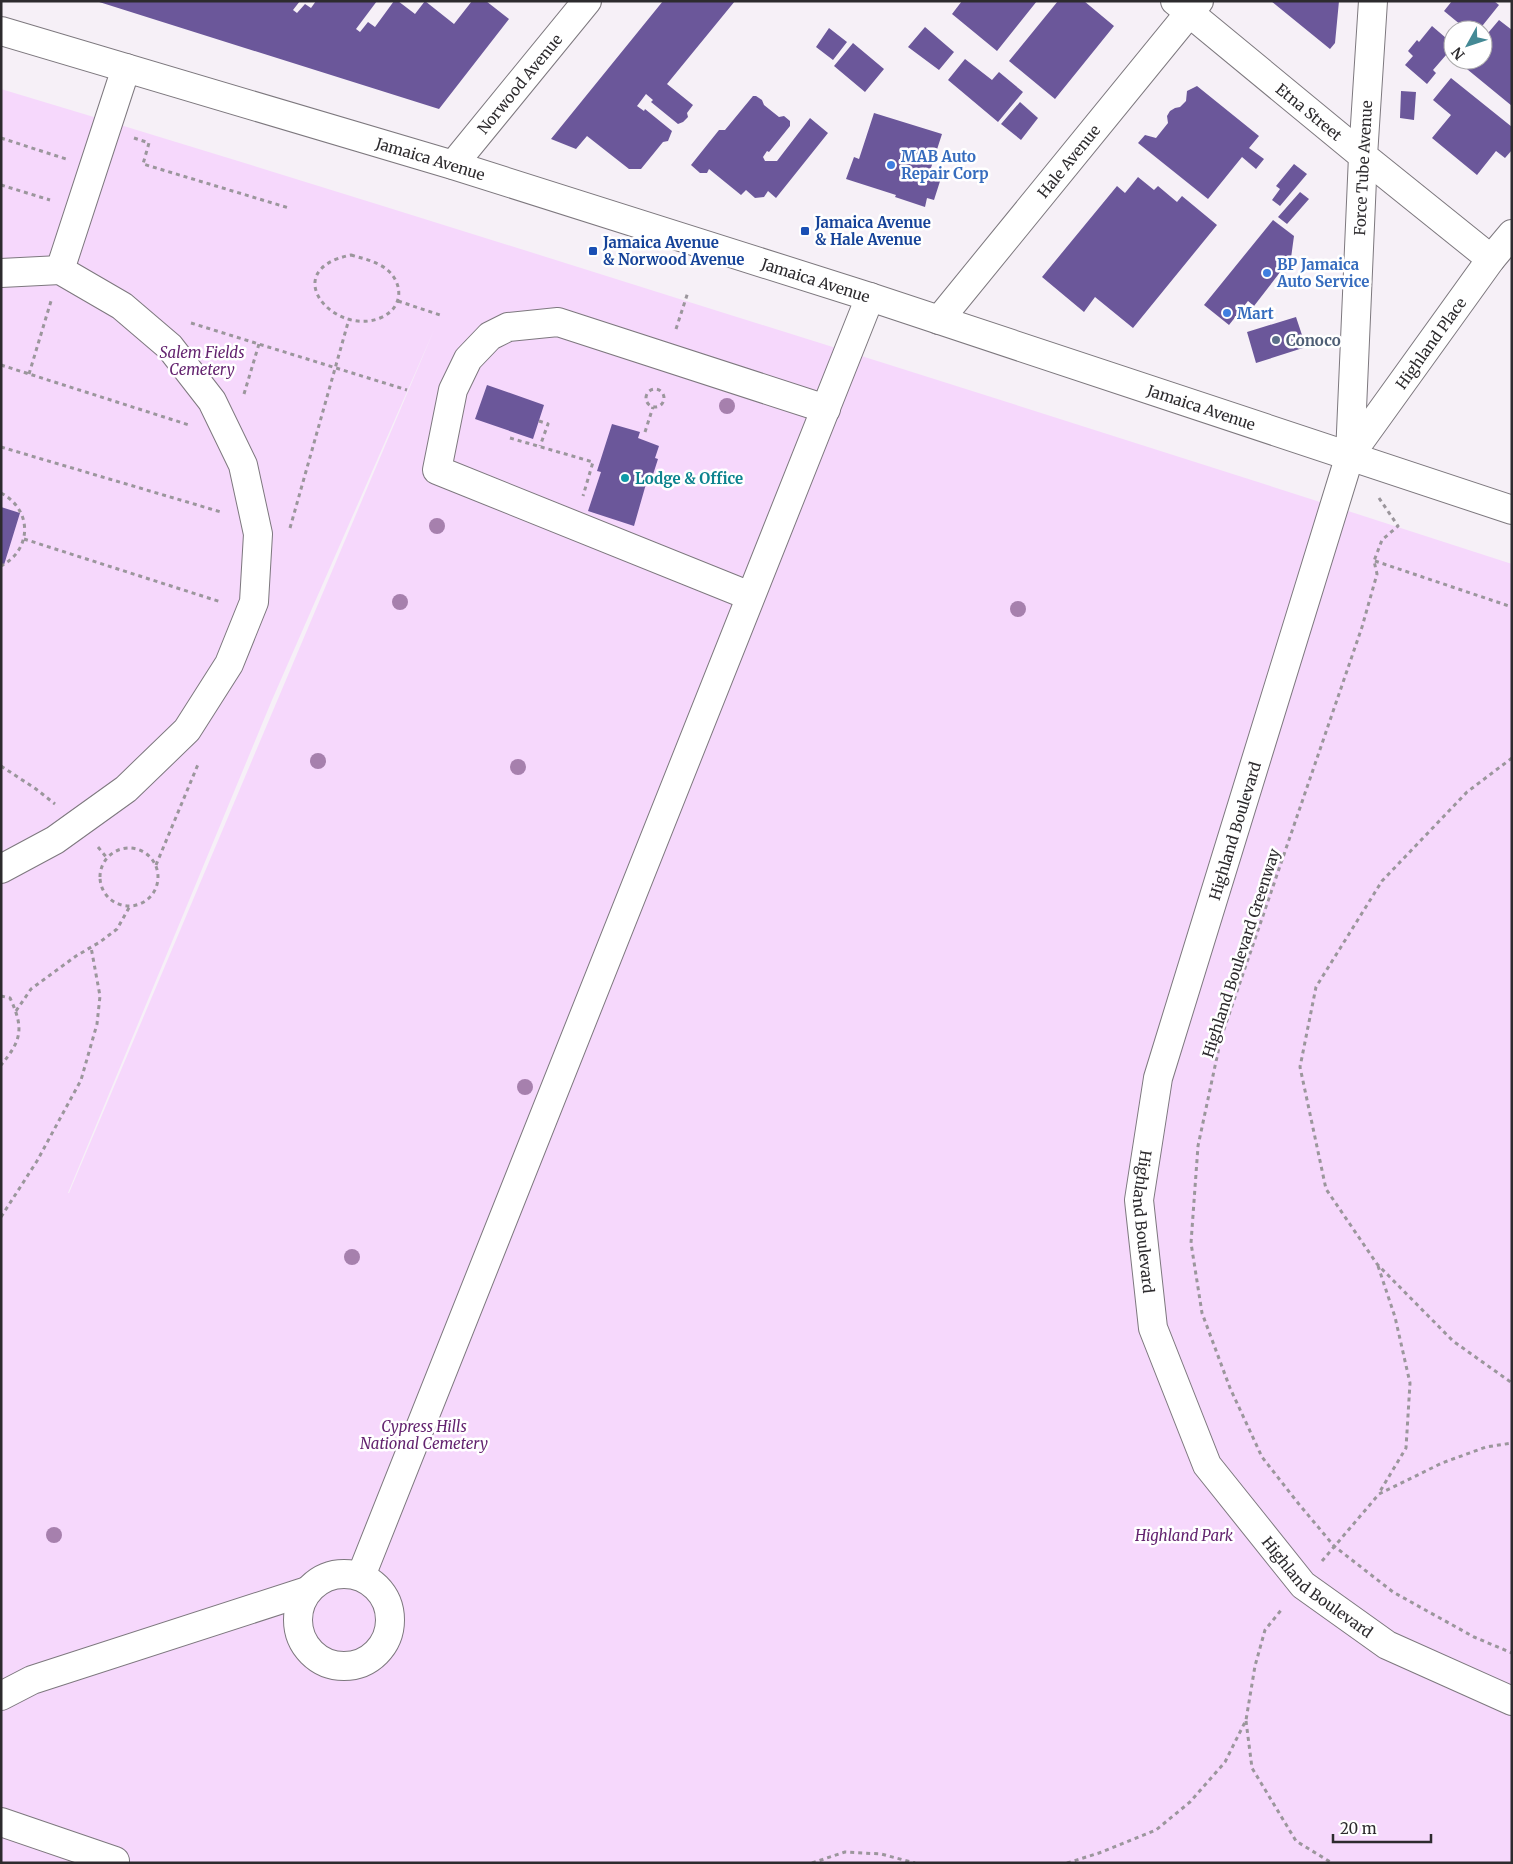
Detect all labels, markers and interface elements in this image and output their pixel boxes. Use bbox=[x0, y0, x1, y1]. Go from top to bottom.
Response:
north arrow bbox=[1443, 20, 1493, 70]
street label: Norwood Avenue bbox=[473, 30, 566, 138]
text: N bbox=[1448, 43, 1468, 63]
street label: Etna Street bbox=[1272, 79, 1346, 145]
street label: Force Tube Avenue bbox=[1350, 100, 1376, 236]
street label: Hale Avenue bbox=[1033, 121, 1104, 202]
street label: Jamaica Avenue bbox=[373, 133, 487, 184]
place label: MAB Auto Repair Corp bbox=[901, 147, 989, 183]
marker: MAB Auto Repair Corp bbox=[885, 159, 897, 171]
place label: Jamaica Avenue & Hale Avenue bbox=[814, 213, 931, 249]
marker: Jamaica Avenue & Hale Avenue bbox=[799, 225, 811, 237]
place label: Jamaica Avenue & Norwood Avenue bbox=[602, 233, 744, 269]
marker: Jamaica Avenue & Norwood Avenue bbox=[587, 245, 599, 257]
street label: Jamaica Avenue bbox=[758, 253, 873, 306]
place label: BP Jamaica Auto Service bbox=[1276, 255, 1369, 291]
marker: BP Jamaica Auto Service bbox=[1261, 267, 1273, 279]
street label: Highland Place bbox=[1391, 293, 1470, 392]
place label: Mart bbox=[1237, 304, 1274, 323]
marker: Mart bbox=[1221, 307, 1233, 319]
place label: Conoco bbox=[1286, 331, 1341, 350]
marker: Conoco bbox=[1270, 334, 1282, 346]
park label: Salem Fields Cemetery bbox=[160, 343, 244, 379]
street label: Jamaica Avenue bbox=[1144, 380, 1258, 434]
place label: Lodge & Office bbox=[635, 469, 743, 488]
marker: Lodge & Office bbox=[619, 472, 631, 484]
street label: Highland Boulevard bbox=[1205, 760, 1265, 902]
street label: Highland Boulevard Greenway bbox=[1198, 846, 1284, 1060]
street label: Highland Boulevard bbox=[1129, 1149, 1159, 1294]
park label: Cypress Hills National Cemetery bbox=[360, 1417, 488, 1453]
park label: Highland Park bbox=[1134, 1526, 1234, 1545]
street label: Highland Boulevard bbox=[1258, 1532, 1377, 1641]
scale bar bbox=[1333, 1812, 1430, 1844]
text: 20 m bbox=[1340, 1819, 1377, 1838]

